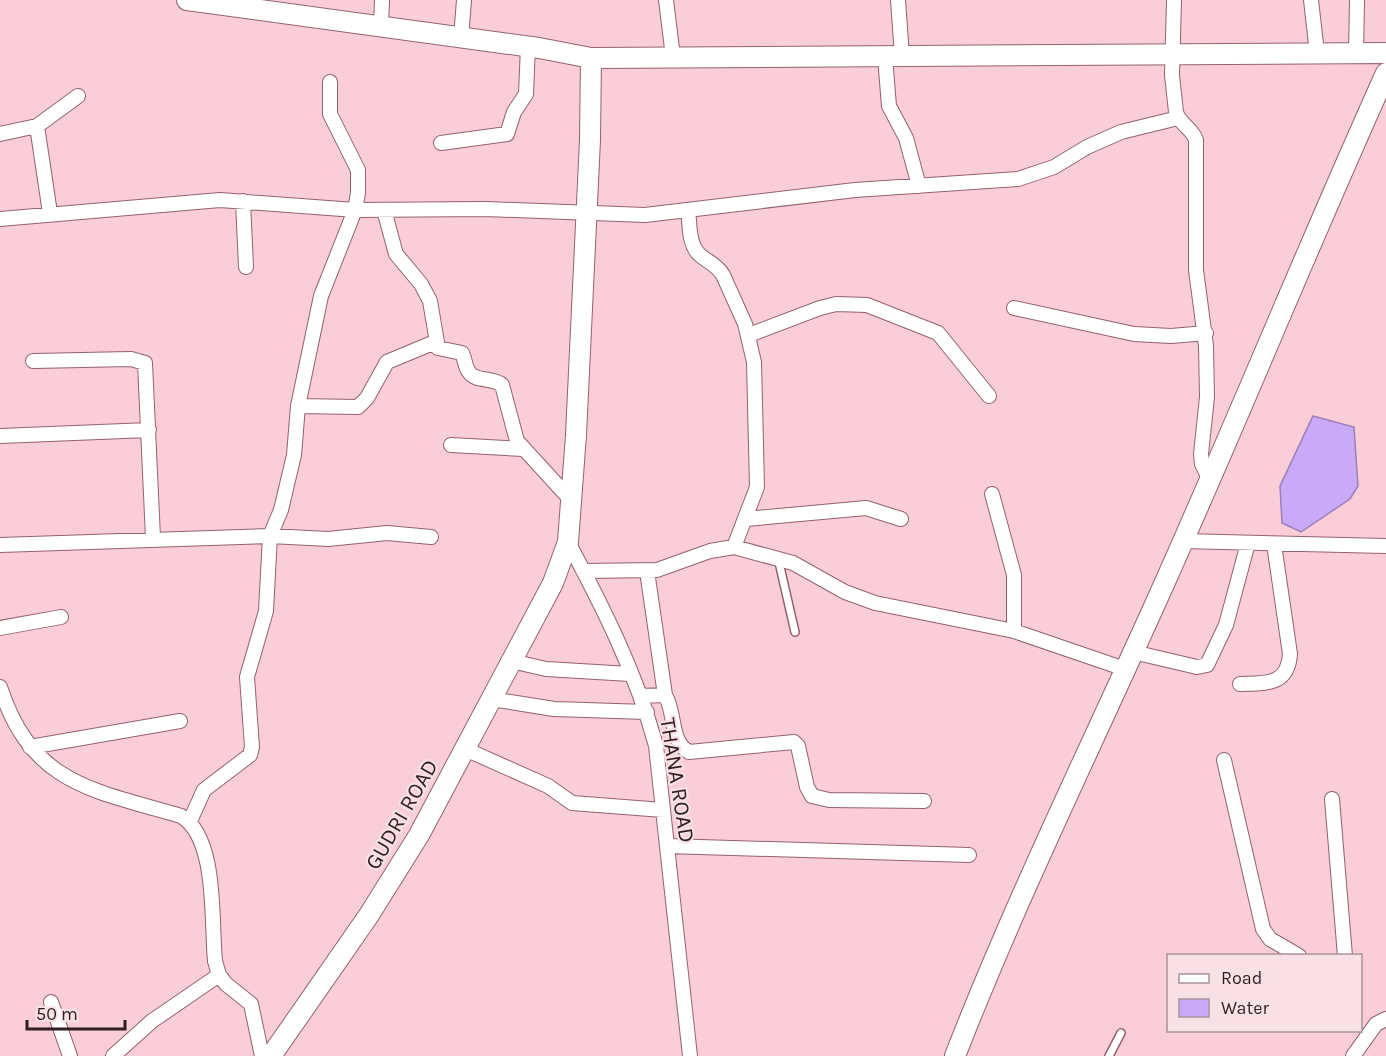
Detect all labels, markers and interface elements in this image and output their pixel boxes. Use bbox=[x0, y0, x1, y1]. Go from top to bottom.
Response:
street label: THANA ROAD bbox=[654, 716, 700, 844]
street label: GUDRI ROAD bbox=[360, 755, 444, 874]
legend bbox=[1167, 954, 1362, 1032]
text: Road bbox=[1221, 967, 1262, 989]
scale bar bbox=[27, 993, 124, 1031]
text: Water bbox=[1221, 997, 1269, 1019]
text: 50 m bbox=[36, 1003, 78, 1025]

